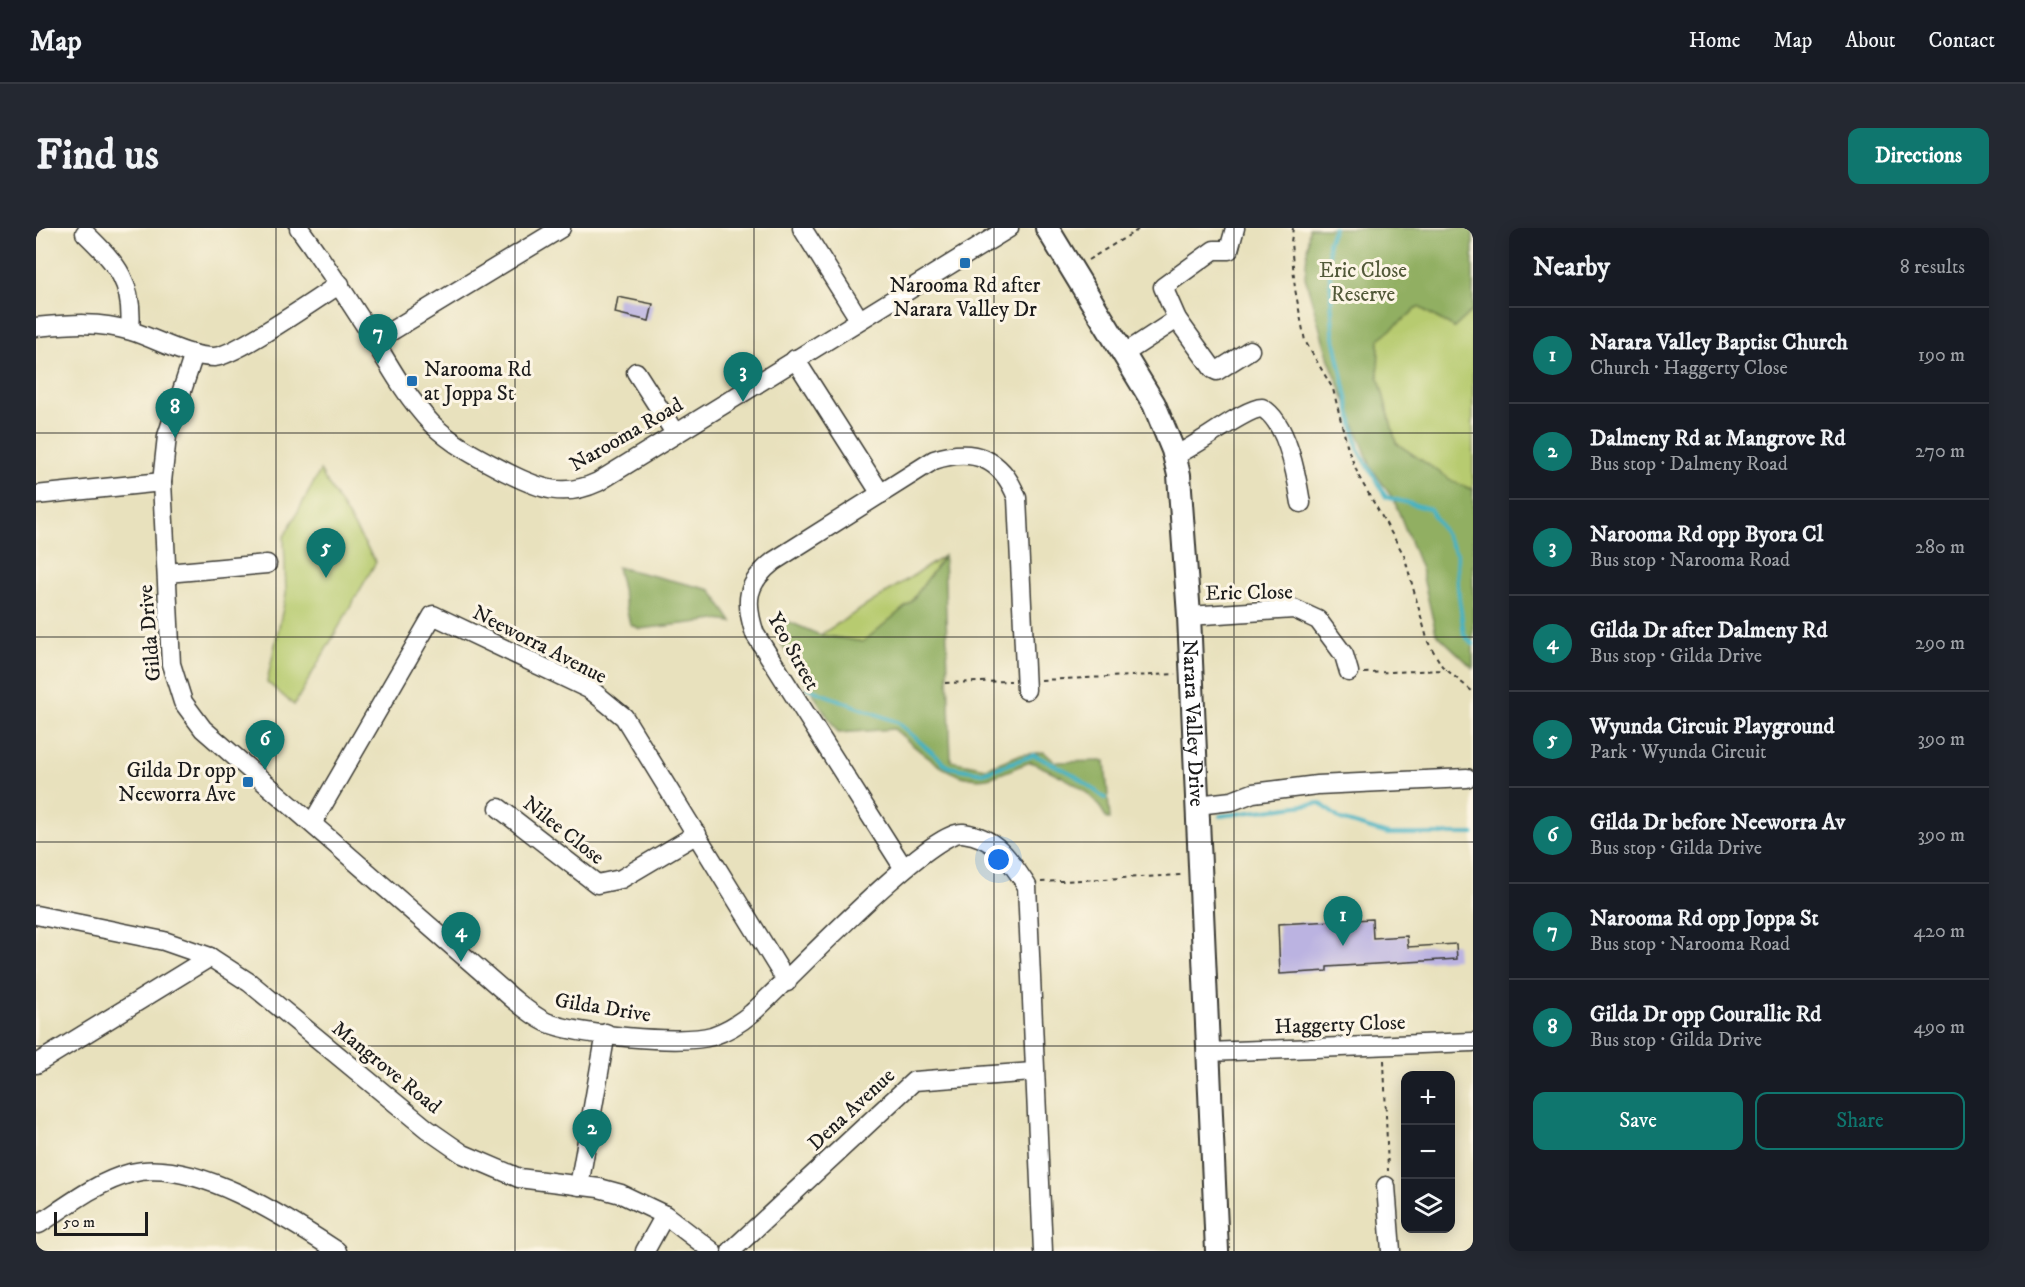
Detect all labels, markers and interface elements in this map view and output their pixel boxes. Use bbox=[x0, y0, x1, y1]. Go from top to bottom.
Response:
text: Map bbox=[30, 24, 82, 59]
text: Home bbox=[1689, 28, 1741, 54]
text: Map bbox=[1774, 28, 1812, 54]
text: About bbox=[1845, 28, 1896, 54]
text: Contact bbox=[1929, 28, 1995, 54]
button: Directions bbox=[1848, 128, 1989, 184]
text: Find us bbox=[36, 130, 159, 182]
text: Nearby bbox=[1533, 251, 1610, 284]
text: 8 results bbox=[1900, 255, 1965, 280]
marker: Narooma Rd after Narara Valley Dr bbox=[958, 256, 972, 270]
park label: Eric Close Reserve bbox=[1319, 258, 1407, 308]
place label: Narooma Rd after Narara Valley Dr bbox=[890, 273, 1041, 323]
pin: 7 bbox=[358, 314, 398, 364]
text: Narara Valley Baptist Church bbox=[1590, 329, 1848, 356]
text: 1 bbox=[1549, 343, 1556, 368]
text: 190 m bbox=[1918, 343, 1965, 368]
pin: 3 bbox=[724, 352, 762, 402]
text: Church · Haggerty Close bbox=[1590, 356, 1788, 381]
place label: Narooma Rd at Joppa St bbox=[424, 357, 532, 407]
marker: Narooma Rd at Joppa St bbox=[405, 374, 419, 388]
pin: 8 bbox=[156, 388, 194, 438]
street label: Narooma Road bbox=[565, 392, 688, 478]
text: Dalmeny Rd at Mangrove Rd bbox=[1590, 425, 1845, 452]
text: 2 bbox=[1548, 439, 1557, 464]
text: 270 m bbox=[1915, 439, 1965, 464]
text: Bus stop · Dalmeny Road bbox=[1590, 452, 1788, 477]
text: Narooma Rd opp Byora Cl bbox=[1590, 521, 1823, 548]
pin: 5 bbox=[306, 528, 346, 578]
text: 3 bbox=[1549, 535, 1556, 560]
text: 280 m bbox=[1915, 535, 1965, 560]
text: Bus stop · Narooma Road bbox=[1590, 548, 1790, 573]
street label: Eric Close bbox=[1205, 579, 1293, 607]
street label: Gilda Drive bbox=[133, 583, 167, 682]
street label: Neeworra Avenue bbox=[468, 600, 611, 690]
street label: Yeo Street bbox=[761, 608, 825, 695]
text: Gilda Dr after Dalmeny Rd bbox=[1590, 617, 1827, 644]
text: 4 bbox=[1547, 631, 1558, 656]
text: 290 m bbox=[1915, 631, 1965, 656]
street label: Narara Valley Drive bbox=[1176, 639, 1209, 807]
text: Bus stop · Gilda Drive bbox=[1590, 644, 1762, 669]
text: Wyunda Circuit Playground bbox=[1590, 713, 1835, 740]
pin: 6 bbox=[246, 720, 284, 770]
text: 5 bbox=[1548, 727, 1557, 752]
text: 390 m bbox=[1917, 727, 1965, 752]
text: Park · Wyunda Circuit bbox=[1590, 740, 1766, 765]
place label: Gilda Dr opp Neeworra Ave bbox=[118, 758, 236, 808]
marker: Gilda Dr opp Neeworra Ave bbox=[241, 775, 255, 789]
street label: Nilee Close bbox=[517, 791, 610, 871]
text: Gilda Dr before Neeworra Av bbox=[1590, 809, 1845, 836]
text: 6 bbox=[1547, 823, 1558, 848]
text: 390 m bbox=[1917, 823, 1965, 848]
text: Bus stop · Gilda Drive bbox=[1590, 836, 1762, 861]
your location bbox=[984, 845, 1013, 874]
pin: 1 bbox=[1324, 896, 1362, 946]
text: Narooma Rd opp Joppa St bbox=[1590, 905, 1819, 932]
pin: 4 bbox=[442, 912, 480, 962]
text: 7 bbox=[1547, 919, 1558, 944]
text: 420 m bbox=[1914, 919, 1965, 944]
text: Bus stop · Narooma Road bbox=[1590, 932, 1790, 957]
street label: Gilda Drive bbox=[553, 988, 653, 1028]
text: Gilda Dr opp Courallie Rd bbox=[1590, 1001, 1821, 1028]
street label: Haggerty Close bbox=[1274, 1010, 1406, 1040]
text: 8 bbox=[1547, 1015, 1558, 1040]
text: 490 m bbox=[1913, 1015, 1965, 1040]
street label: Mangrove Road bbox=[326, 1016, 447, 1120]
text: Bus stop · Gilda Drive bbox=[1590, 1028, 1762, 1053]
street label: Dena Avenue bbox=[803, 1063, 901, 1157]
map controls bbox=[1401, 1071, 1455, 1233]
button: + bbox=[1401, 1071, 1455, 1125]
button: Save bbox=[1533, 1092, 1743, 1150]
button: Share bbox=[1755, 1092, 1965, 1150]
pin: 2 bbox=[572, 1110, 612, 1159]
button: − bbox=[1401, 1125, 1455, 1179]
button: layers bbox=[1401, 1179, 1455, 1233]
scale bar bbox=[54, 1209, 148, 1236]
text: 50 m bbox=[63, 1212, 95, 1232]

